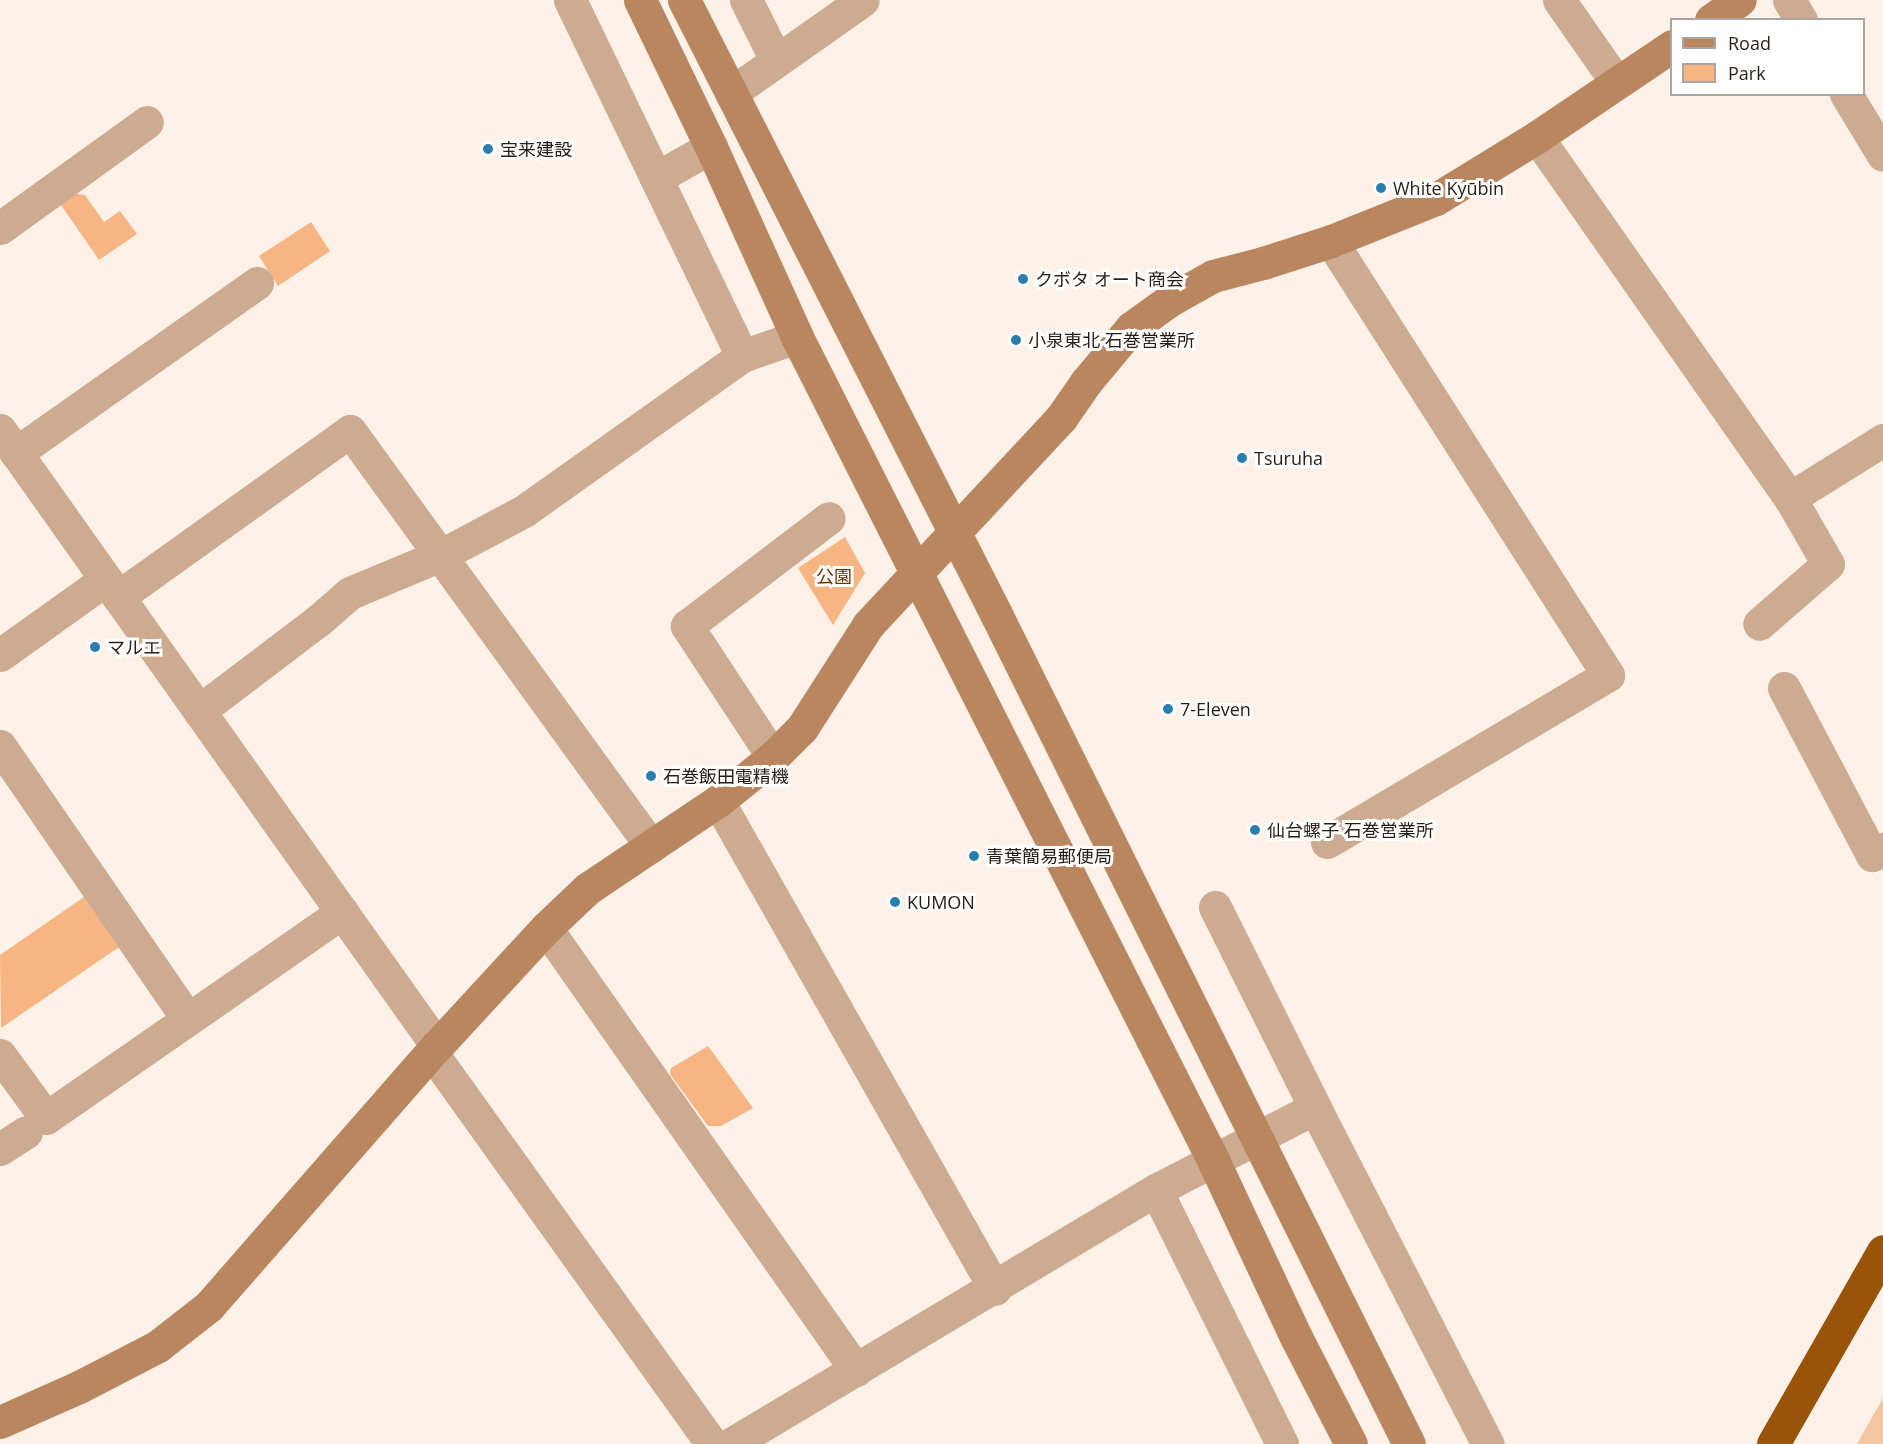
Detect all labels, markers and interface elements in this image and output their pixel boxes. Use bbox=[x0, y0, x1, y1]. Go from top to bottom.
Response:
legend bbox=[1670, 18, 1865, 96]
text: Road bbox=[1728, 31, 1771, 55]
text: Park bbox=[1728, 61, 1766, 85]
place label: 宝来建設 bbox=[500, 138, 572, 160]
marker: 宝来建設 bbox=[481, 142, 495, 156]
place label: White Kyūbin bbox=[1393, 177, 1504, 199]
marker: White Kyūbin bbox=[1374, 181, 1388, 195]
place label: クボタ オート商会 bbox=[1035, 268, 1184, 290]
marker: クボタ オート商会 bbox=[1016, 272, 1030, 286]
place label: 小泉東北 石巻営業所 bbox=[1028, 329, 1195, 351]
marker: 小泉東北 石巻営業所 bbox=[1009, 333, 1023, 347]
place label: Tsuruha bbox=[1254, 447, 1323, 469]
marker: Tsuruha bbox=[1235, 451, 1249, 465]
park label: 公園 bbox=[816, 565, 852, 587]
place label: マルエ bbox=[107, 636, 161, 658]
marker: マルエ bbox=[88, 640, 102, 654]
place label: 7-Eleven bbox=[1180, 698, 1251, 720]
marker: 7-Eleven bbox=[1161, 702, 1175, 716]
place label: 石巻飯田電精機 bbox=[663, 765, 789, 787]
marker: 石巻飯田電精機 bbox=[644, 769, 658, 783]
place label: 仙台螺子 石巻営業所 bbox=[1267, 819, 1434, 841]
marker: 仙台螺子 石巻営業所 bbox=[1248, 823, 1262, 837]
place label: 青葉簡易郵便局 bbox=[986, 845, 1112, 867]
marker: 青葉簡易郵便局 bbox=[967, 849, 981, 863]
place label: KUMON bbox=[907, 891, 975, 913]
marker: KUMON bbox=[888, 895, 902, 909]

